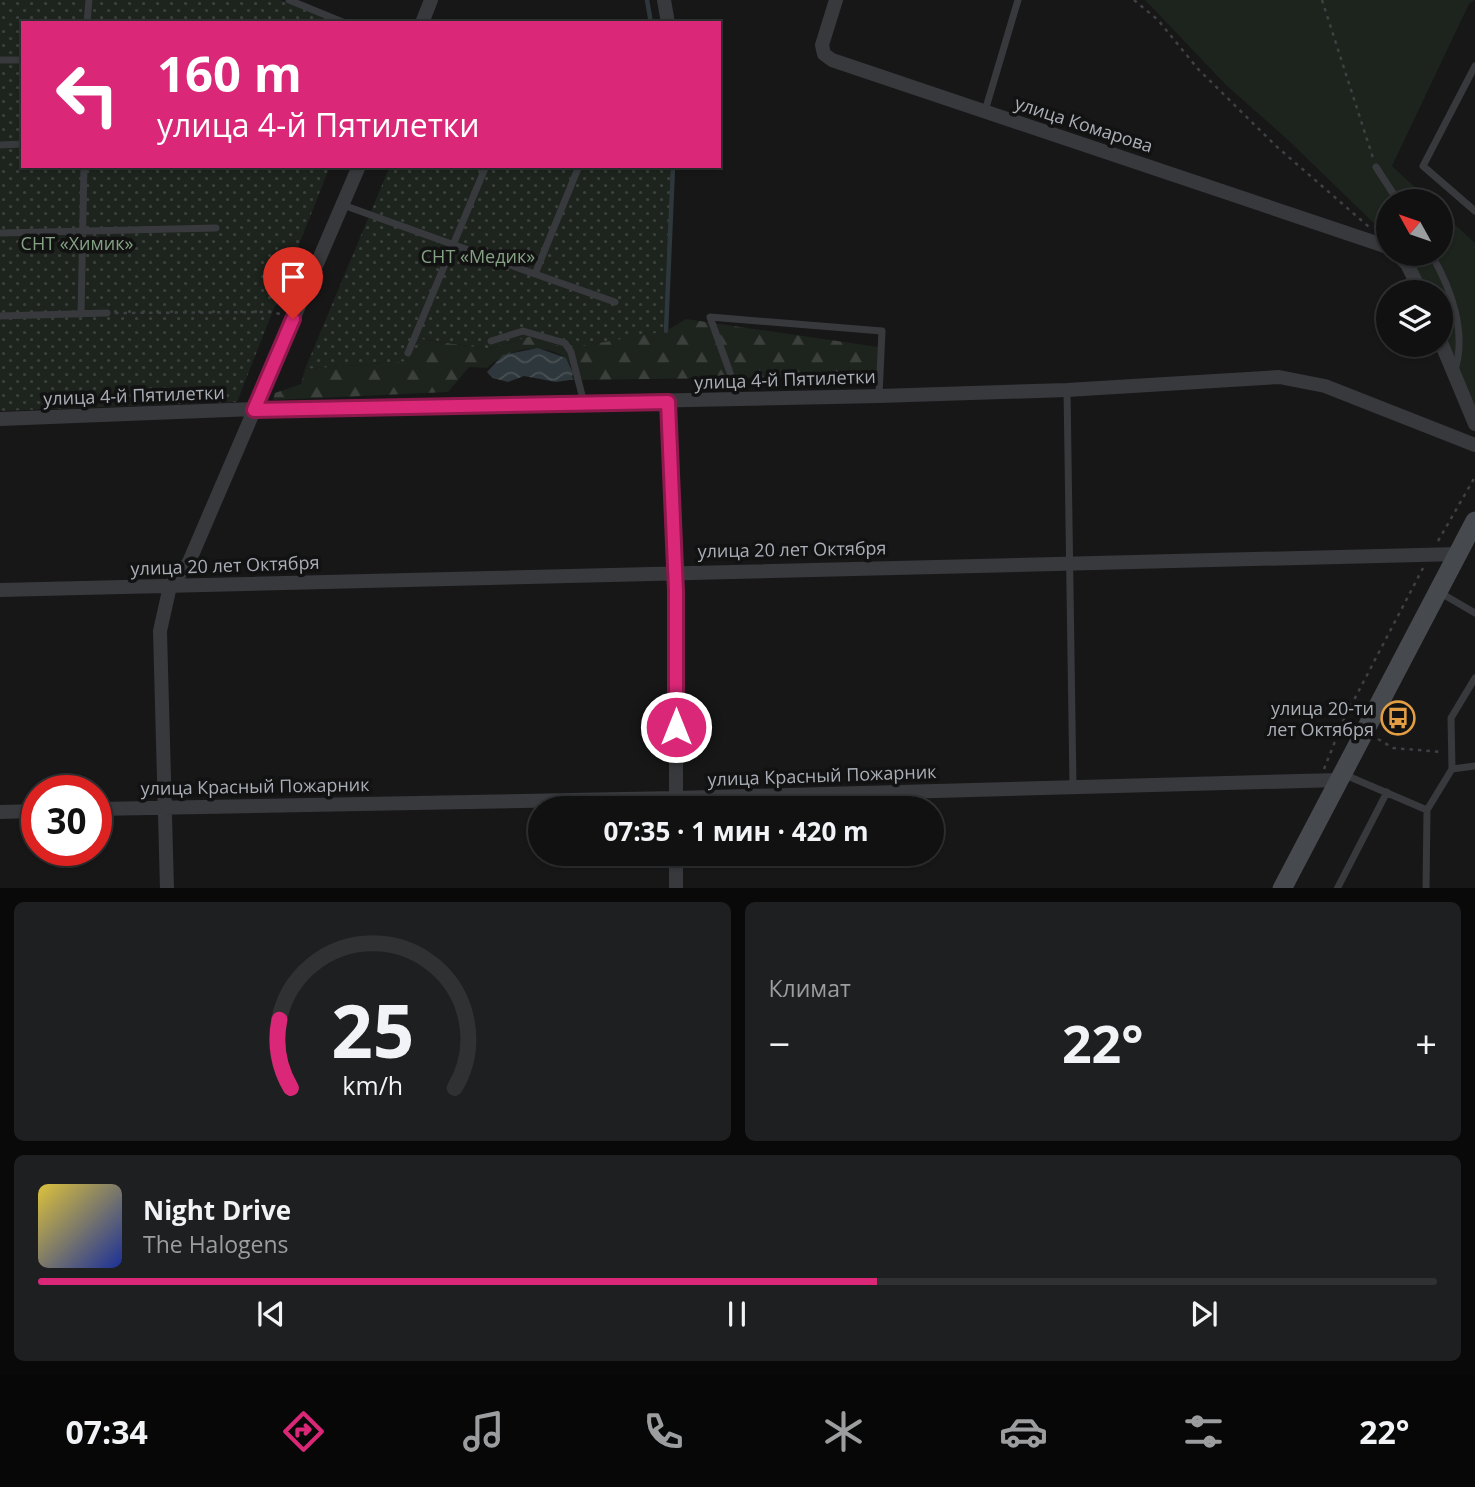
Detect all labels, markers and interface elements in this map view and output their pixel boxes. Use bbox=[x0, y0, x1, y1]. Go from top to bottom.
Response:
text: 160 m bbox=[157, 40, 302, 106]
icon: left bbox=[42, 49, 133, 140]
street label: улица Комарова bbox=[1012, 90, 1156, 158]
text: улица 4-й Пятилетки bbox=[157, 103, 480, 146]
north arrow bbox=[1376, 189, 1452, 266]
map controls bbox=[1376, 189, 1453, 357]
park label: СНТ «Химик» bbox=[21, 231, 133, 255]
park label: СНТ «Медик» bbox=[421, 244, 535, 268]
pin bbox=[263, 247, 323, 319]
icon: arrive bbox=[274, 258, 312, 296]
button: layers bbox=[1376, 280, 1453, 357]
street label: улица 4-й Пятилетки bbox=[694, 364, 876, 394]
street label: улица 4-й Пятилетки bbox=[43, 380, 225, 410]
street label: улица 20 лет Октября bbox=[697, 535, 887, 563]
street label: улица 20 лет Октября bbox=[130, 550, 320, 580]
position arrow bbox=[639, 690, 713, 764]
place label: улица 20-ти лет Октября bbox=[1267, 696, 1374, 741]
bus stop icon: улица 20-ти лет Октября bbox=[1379, 699, 1417, 737]
street label: улица Красный Пожарник bbox=[707, 759, 938, 791]
street label: улица Красный Пожарник bbox=[140, 772, 370, 800]
speed limit sign: 30 bbox=[21, 775, 112, 866]
text: 07:35 · 1 мин · 420 m bbox=[603, 813, 869, 849]
text: Климат bbox=[769, 972, 851, 1004]
text: 25 bbox=[331, 980, 414, 1079]
text: 22° bbox=[1062, 1007, 1144, 1078]
text: − bbox=[769, 1017, 790, 1069]
text: + bbox=[1415, 1017, 1437, 1069]
text: km/h bbox=[342, 1067, 403, 1101]
text: Night Drive bbox=[143, 1192, 291, 1228]
text: The Halogens bbox=[143, 1228, 289, 1260]
icon: previous bbox=[252, 1295, 290, 1333]
icon: pause bbox=[718, 1295, 756, 1333]
icon: next bbox=[1185, 1295, 1223, 1333]
icon: directions bbox=[279, 1407, 328, 1456]
icon: music bbox=[459, 1407, 508, 1456]
icon: phone bbox=[639, 1407, 688, 1456]
icon: climate bbox=[819, 1407, 868, 1456]
icon: car bbox=[999, 1407, 1048, 1456]
icon: filters bbox=[1179, 1407, 1228, 1456]
text: 07:34 bbox=[66, 1410, 148, 1453]
text: 22° bbox=[1359, 1410, 1409, 1453]

